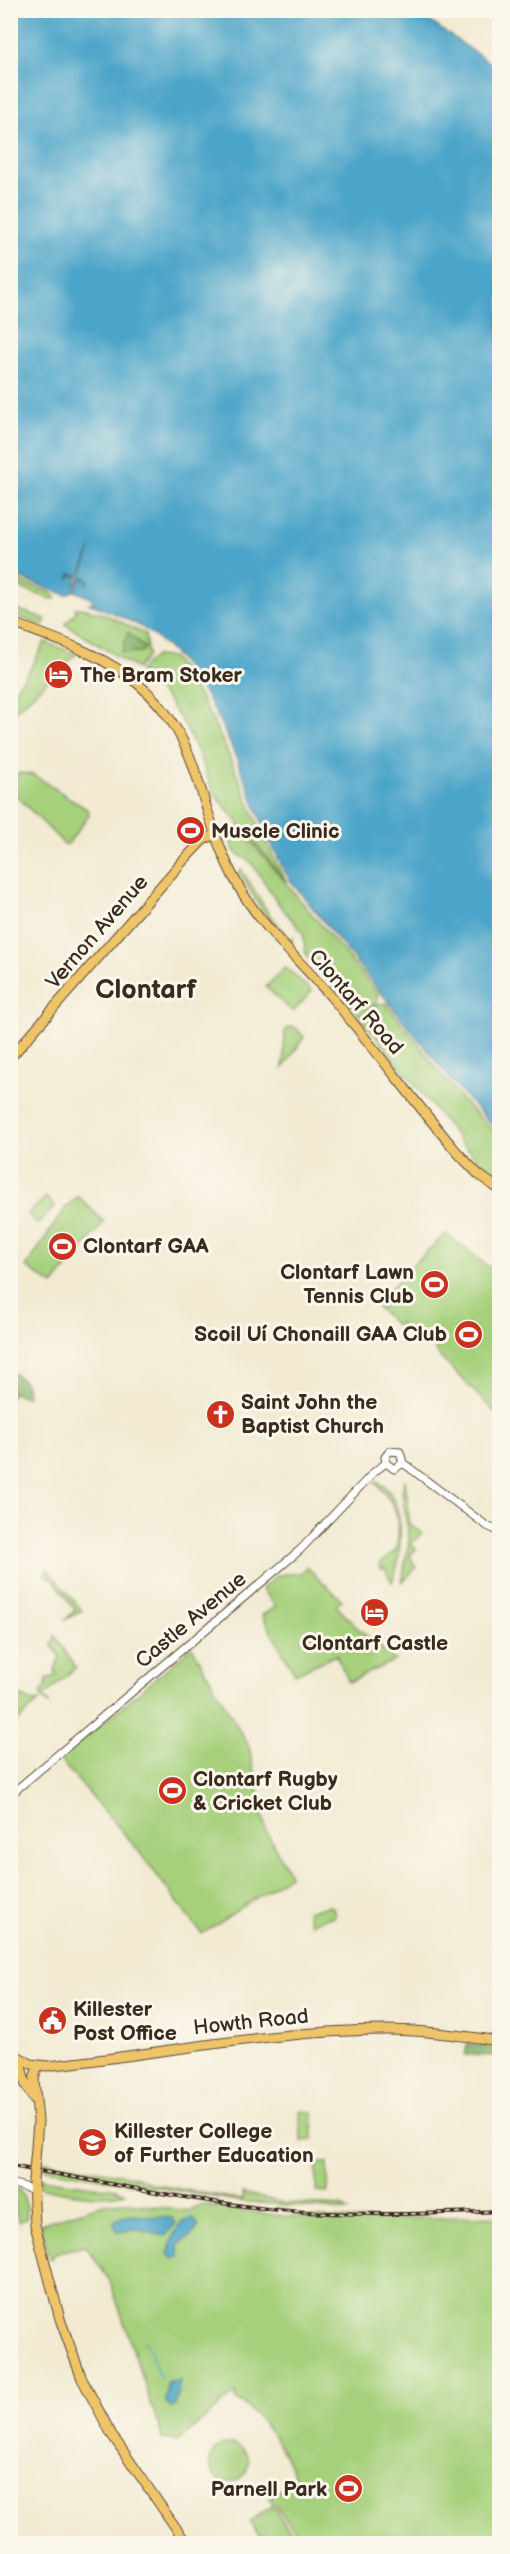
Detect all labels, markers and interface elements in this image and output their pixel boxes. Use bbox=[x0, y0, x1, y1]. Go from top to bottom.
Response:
hotel icon: The Bram Stoker bbox=[43, 659, 75, 691]
place label: The Bram Stoker bbox=[80, 663, 243, 688]
sports icon: Muscle Clinic bbox=[174, 815, 206, 847]
place label: Muscle Clinic bbox=[211, 819, 339, 844]
street label: Vernon Avenue bbox=[41, 870, 153, 994]
street label: Clontarf Road bbox=[303, 944, 409, 1060]
district label: Clontarf bbox=[95, 974, 198, 1006]
sports icon: Clontarf GAA bbox=[46, 1230, 78, 1262]
place label: Clontarf GAA bbox=[83, 1234, 209, 1259]
place label: Clontarf Lawn Tennis Club bbox=[280, 1260, 414, 1309]
sports icon: Clontarf Lawn Tennis Club bbox=[419, 1268, 451, 1300]
sports icon: Scoil Uí Chonaill GAA Club bbox=[452, 1318, 484, 1350]
place label: Scoil Uí Chonaill GAA Club bbox=[194, 1322, 447, 1347]
place label: Saint John the Baptist Church bbox=[241, 1390, 384, 1439]
church icon: Saint John the Baptist Church bbox=[204, 1398, 236, 1430]
street label: Castle Avenue bbox=[131, 1566, 251, 1674]
hotel icon: Clontarf Castle bbox=[359, 1596, 391, 1628]
place label: Clontarf Castle bbox=[302, 1631, 448, 1656]
place label: Clontarf Rugby & Cricket Club bbox=[193, 1767, 338, 1816]
sports icon: Clontarf Rugby & Cricket Club bbox=[156, 1775, 188, 1807]
place label: Killester Post Office bbox=[73, 1997, 177, 2046]
street label: Howth Road bbox=[192, 2004, 310, 2040]
public building icon: Killester Post Office bbox=[36, 2005, 68, 2037]
place label: Killester College of Further Education bbox=[114, 2119, 314, 2168]
school or university icon: Killester College of Further Education bbox=[77, 2127, 109, 2159]
sports icon: Parnell Park bbox=[332, 2473, 364, 2505]
place label: Parnell Park bbox=[211, 2477, 327, 2502]

